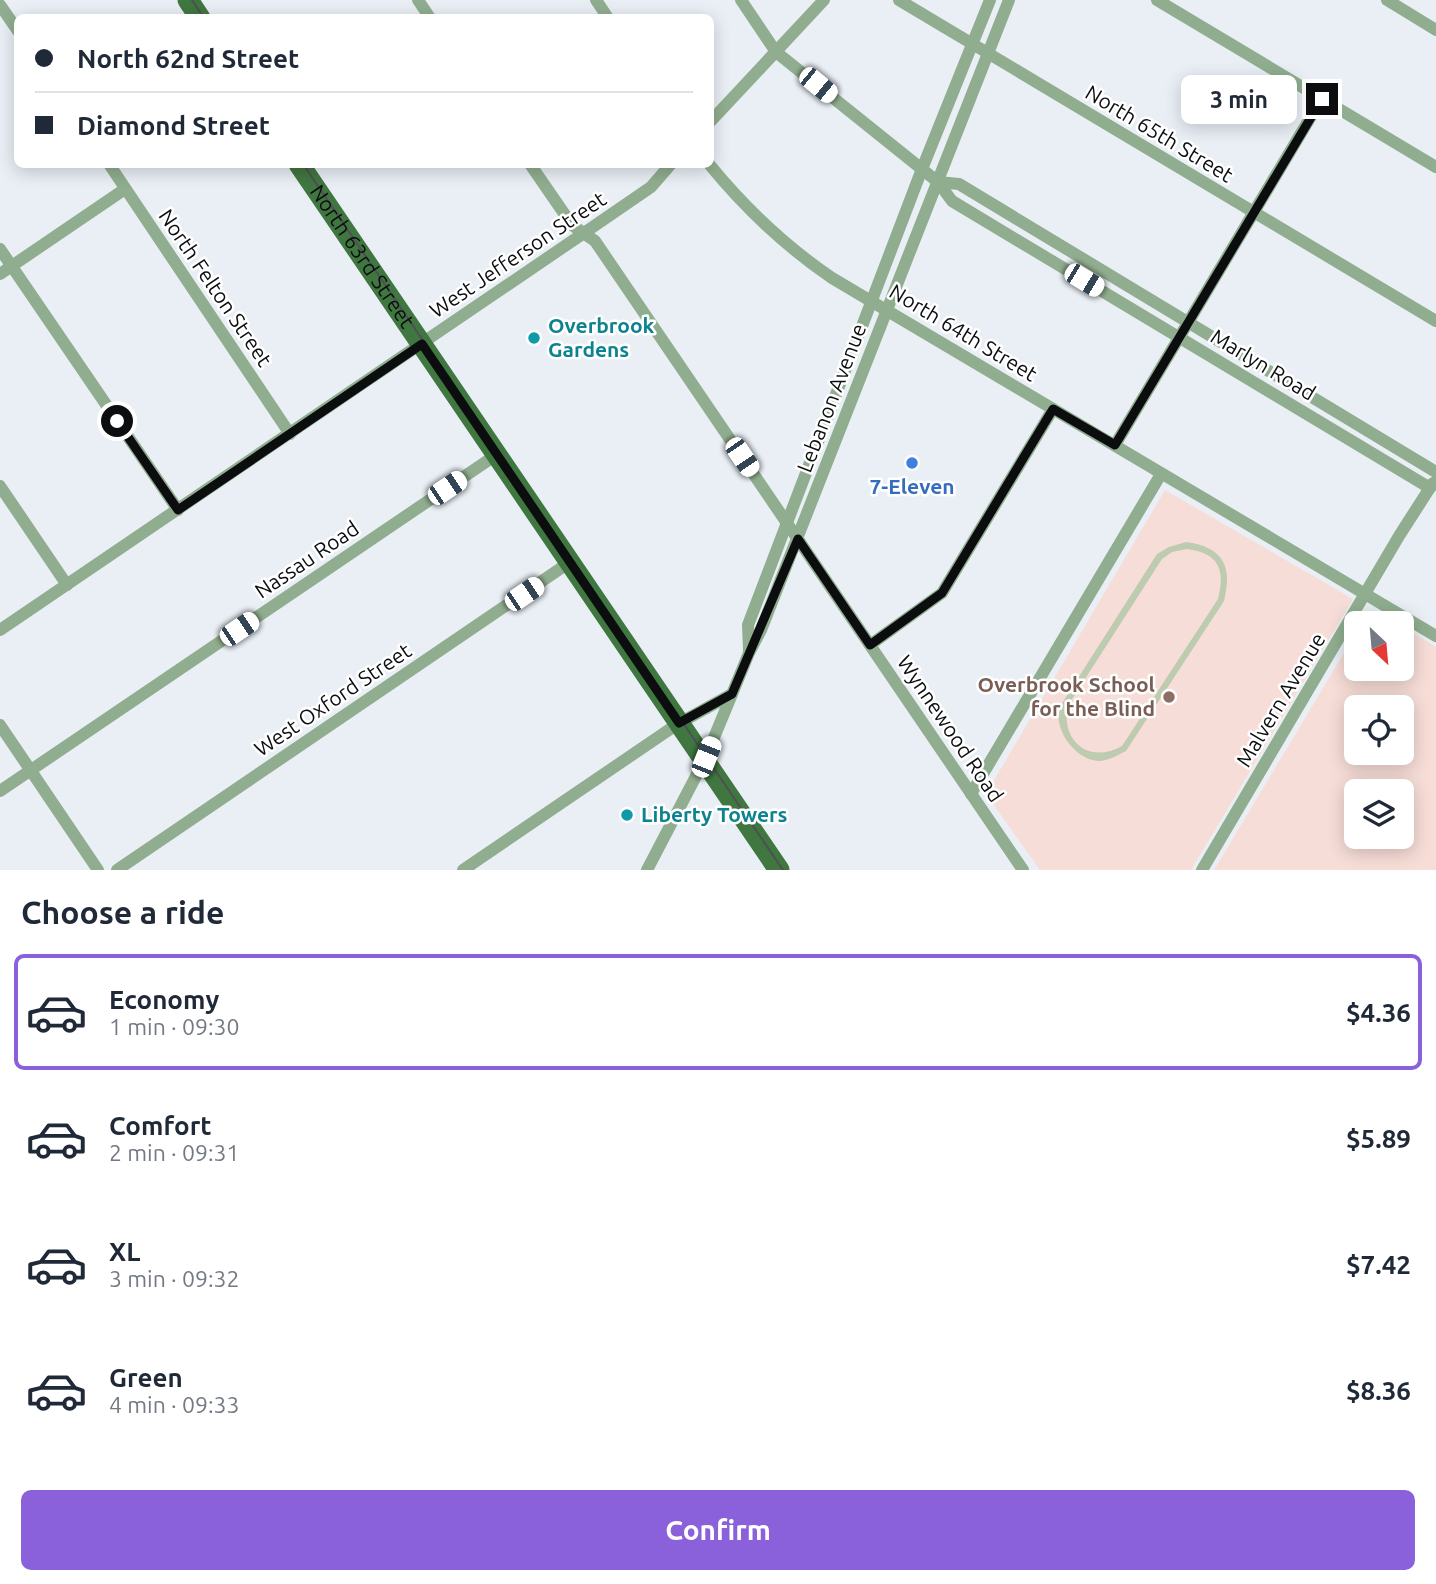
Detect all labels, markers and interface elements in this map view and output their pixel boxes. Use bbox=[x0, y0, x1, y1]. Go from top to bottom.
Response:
text: North 62nd Street bbox=[77, 44, 299, 73]
car bbox=[796, 64, 841, 106]
callout: 3 min bbox=[1182, 74, 1298, 124]
street label: North 65th Street bbox=[1081, 80, 1238, 187]
route end bbox=[1306, 83, 1338, 115]
text: 3 min bbox=[1210, 87, 1268, 112]
text: Diamond Street bbox=[77, 111, 270, 140]
street label: North 63rd Street bbox=[306, 180, 420, 332]
street label: West Jefferson Street bbox=[425, 186, 610, 322]
street label: North Felton Street bbox=[154, 204, 277, 371]
car bbox=[1061, 260, 1108, 300]
street label: North 64th Street bbox=[885, 279, 1042, 386]
place label: Overbrook Gardens bbox=[548, 313, 655, 361]
street label: Lebanon Avenue bbox=[792, 320, 870, 475]
street label: Marlyn Road bbox=[1207, 324, 1320, 405]
marker: Overbrook Gardens bbox=[526, 330, 542, 346]
route start bbox=[101, 405, 133, 437]
car bbox=[722, 434, 763, 480]
marker: 7-Eleven bbox=[904, 455, 920, 471]
car bbox=[424, 468, 471, 508]
place label: 7-Eleven bbox=[869, 474, 955, 498]
street label: Nassau Road bbox=[250, 516, 363, 603]
car bbox=[501, 574, 548, 614]
car bbox=[216, 609, 263, 649]
north arrow bbox=[1344, 611, 1414, 681]
map controls bbox=[1344, 611, 1414, 849]
street label: Malvern Avenue bbox=[1231, 628, 1330, 771]
street label: West Oxford Street bbox=[250, 638, 415, 760]
street label: Wynnewood Road bbox=[893, 651, 1009, 806]
place label: Overbrook School for the Blind bbox=[977, 672, 1155, 720]
marker: Overbrook School for the Blind bbox=[1161, 689, 1177, 705]
button: locate bbox=[1344, 695, 1414, 765]
car bbox=[689, 734, 724, 780]
button: layers bbox=[1344, 779, 1414, 849]
place label: Liberty Towers bbox=[641, 802, 788, 826]
marker: Liberty Towers bbox=[619, 807, 635, 823]
text: Choose a ride bbox=[21, 894, 224, 930]
icon: car bbox=[25, 981, 88, 1044]
text: Economy bbox=[109, 985, 219, 1014]
text: $4.36 bbox=[1346, 998, 1411, 1027]
text: 1 min · 09:30 bbox=[109, 1014, 240, 1039]
icon: car bbox=[25, 1107, 88, 1170]
text: Comfort bbox=[109, 1111, 212, 1140]
text: $5.89 bbox=[1346, 1124, 1411, 1153]
text: 2 min · 09:31 bbox=[109, 1140, 240, 1165]
icon: car bbox=[25, 1233, 88, 1296]
text: XL bbox=[109, 1237, 140, 1266]
text: $7.42 bbox=[1346, 1250, 1411, 1279]
text: 3 min · 09:32 bbox=[109, 1266, 240, 1291]
icon: car bbox=[25, 1359, 88, 1422]
text: Green bbox=[109, 1363, 183, 1392]
text: $8.36 bbox=[1346, 1376, 1411, 1405]
text: 4 min · 09:33 bbox=[109, 1392, 240, 1417]
button: Confirm bbox=[21, 1490, 1415, 1570]

